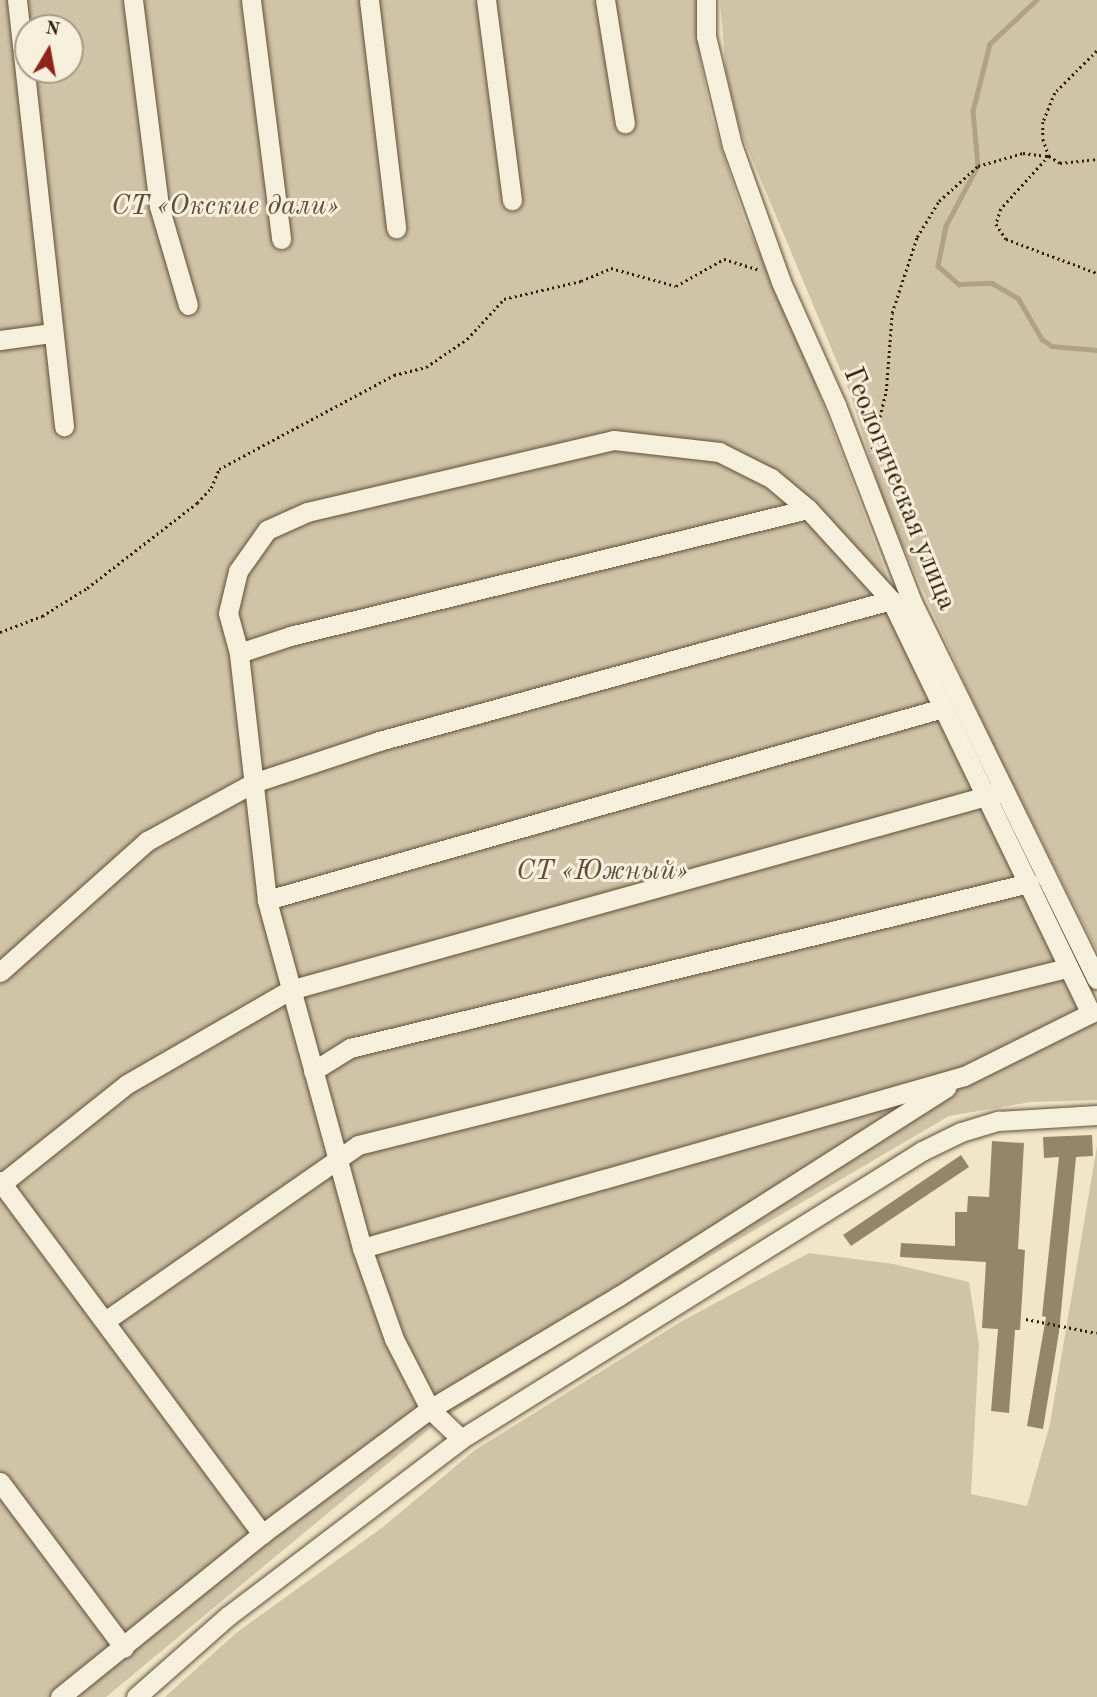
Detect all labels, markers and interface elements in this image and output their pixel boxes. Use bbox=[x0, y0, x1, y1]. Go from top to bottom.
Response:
north arrow bbox=[14, 14, 84, 84]
text: N bbox=[44, 19, 61, 40]
park label: СТ «Окские дали» bbox=[111, 190, 339, 224]
street label: Геологическая улица bbox=[835, 363, 963, 615]
park label: СТ «Южный» bbox=[516, 855, 688, 889]

